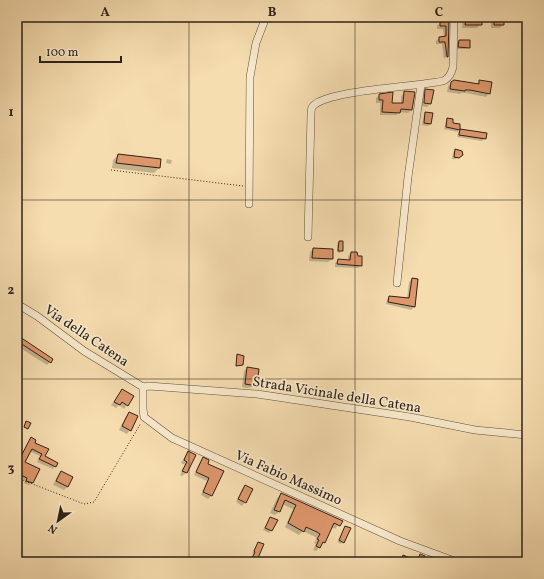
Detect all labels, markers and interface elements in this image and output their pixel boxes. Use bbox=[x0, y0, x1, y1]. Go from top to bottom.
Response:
text: A bbox=[100, 4, 110, 22]
text: B bbox=[268, 4, 277, 22]
text: C bbox=[435, 4, 443, 22]
scale bar bbox=[40, 38, 121, 64]
text: 100 m bbox=[46, 45, 79, 61]
text: 1 bbox=[8, 104, 14, 122]
text: 2 bbox=[8, 282, 15, 300]
street label: Via della Catena bbox=[40, 301, 132, 372]
street label: Strada Vicinale della Catena bbox=[251, 373, 423, 418]
street label: Via Fabio Massimo bbox=[232, 446, 345, 510]
text: 3 bbox=[8, 460, 15, 478]
north arrow bbox=[38, 501, 78, 541]
text: N bbox=[46, 520, 61, 537]

